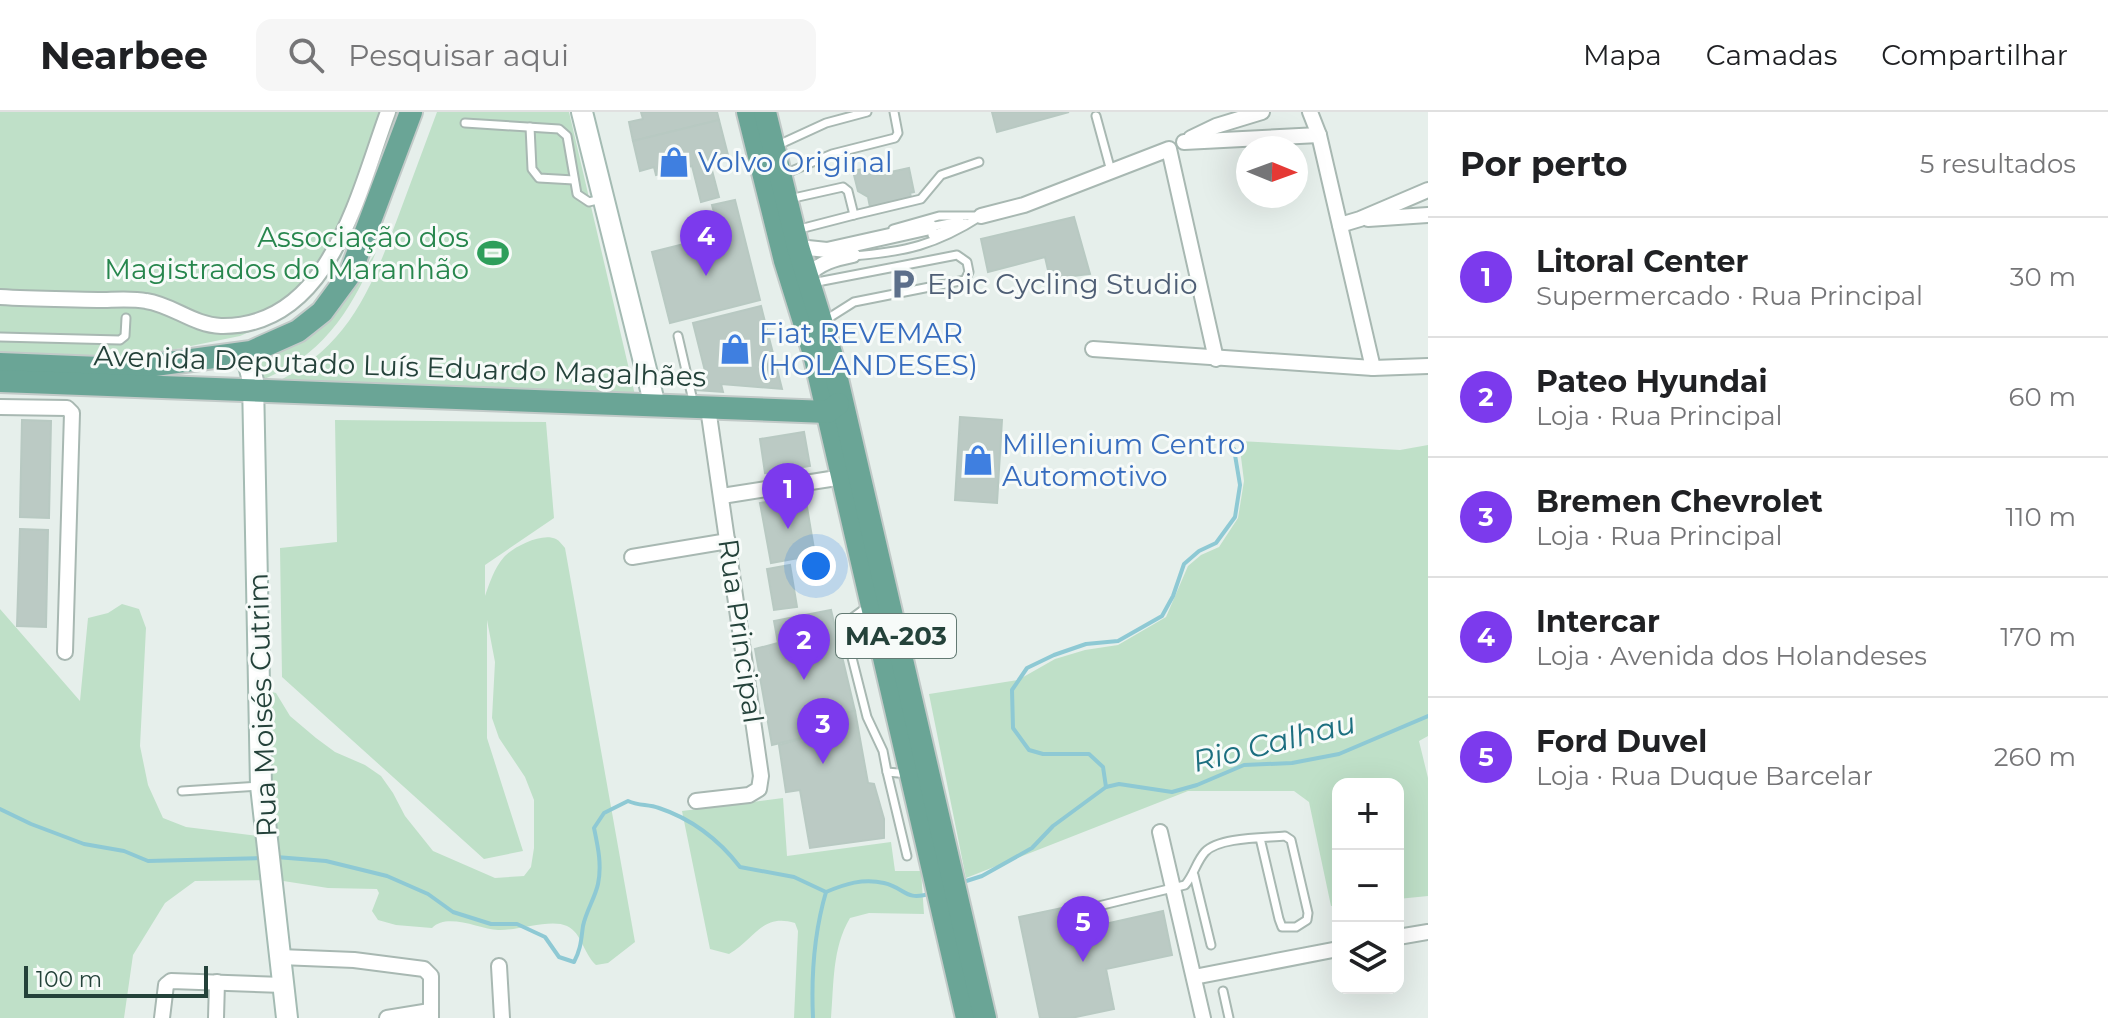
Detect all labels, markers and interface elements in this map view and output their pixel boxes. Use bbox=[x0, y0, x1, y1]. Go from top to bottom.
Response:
search box bbox=[256, 19, 816, 91]
text: Nearbee bbox=[40, 32, 208, 79]
icon: search bbox=[284, 33, 328, 77]
text: Pesquisar aqui bbox=[348, 37, 569, 74]
text: Mapa bbox=[1583, 38, 1662, 72]
text: Camadas bbox=[1706, 38, 1837, 72]
text: Compartilhar bbox=[1881, 38, 2068, 72]
north arrow bbox=[1236, 136, 1308, 208]
text: Por perto bbox=[1460, 143, 1628, 185]
shop icon: Volvo Original bbox=[657, 145, 691, 179]
place label: Volvo Original bbox=[698, 145, 892, 179]
text: 5 resultados bbox=[1920, 148, 2076, 180]
pin: 4 bbox=[680, 210, 732, 276]
place label: Associação dos Magistrados do Maranhão bbox=[104, 220, 469, 286]
sports icon: Associação dos Magistrados do Maranhão bbox=[476, 236, 510, 270]
text: Litoral Center bbox=[1536, 243, 1748, 280]
text: 1 bbox=[1481, 261, 1491, 293]
text: 30 m bbox=[2010, 261, 2076, 293]
parking icon: Epic Cycling Studio bbox=[886, 267, 920, 301]
place label: Epic Cycling Studio bbox=[927, 267, 1198, 301]
text: Supermercado · Rua Principal bbox=[1536, 280, 1923, 312]
place label: Fiat REVEMAR (HOLANDESES) bbox=[759, 316, 978, 382]
shop icon: Fiat REVEMAR (HOLANDESES) bbox=[718, 332, 752, 366]
street label: Avenida Deputado Luís Eduardo Magalhães bbox=[93, 338, 707, 394]
text: Pateo Hyundai bbox=[1536, 363, 1768, 400]
text: 2 bbox=[1478, 381, 1494, 413]
text: 60 m bbox=[2009, 381, 2076, 413]
text: Loja · Rua Principal bbox=[1536, 400, 1783, 432]
place label: Millenium Centro Automotivo bbox=[1002, 427, 1245, 493]
shop icon: Millenium Centro Automotivo bbox=[961, 443, 995, 477]
pin: 1 bbox=[762, 463, 814, 529]
text: Bremen Chevrolet bbox=[1536, 483, 1823, 520]
text: 3 bbox=[1478, 501, 1494, 533]
text: 110 m bbox=[2006, 501, 2076, 533]
text: Loja · Rua Principal bbox=[1536, 520, 1783, 552]
street label: Rua Principal bbox=[711, 537, 771, 725]
your location bbox=[796, 546, 836, 586]
street label: Rua Moisés Cutrim bbox=[240, 572, 284, 838]
text: Intercar bbox=[1536, 603, 1660, 640]
pin: 2 bbox=[778, 614, 830, 680]
road number: MA-203 bbox=[836, 614, 956, 658]
text: 4 bbox=[1477, 621, 1495, 653]
text: 170 m bbox=[2000, 621, 2076, 653]
text: Loja · Avenida dos Holandeses bbox=[1536, 640, 1927, 672]
pin: 3 bbox=[797, 698, 849, 764]
water label: Rio Calhau bbox=[1189, 704, 1359, 780]
text: Ford Duvel bbox=[1536, 723, 1707, 760]
text: 5 bbox=[1478, 741, 1494, 773]
text: 260 m bbox=[1994, 741, 2076, 773]
text: Loja · Rua Duque Barcelar bbox=[1536, 760, 1873, 792]
map controls bbox=[1332, 778, 1404, 994]
button: + bbox=[1332, 778, 1404, 850]
button: − bbox=[1332, 850, 1404, 922]
pin: 5 bbox=[1057, 896, 1109, 962]
button: layers bbox=[1332, 922, 1404, 994]
scale bar bbox=[24, 962, 208, 998]
text: 100 m bbox=[36, 966, 102, 993]

